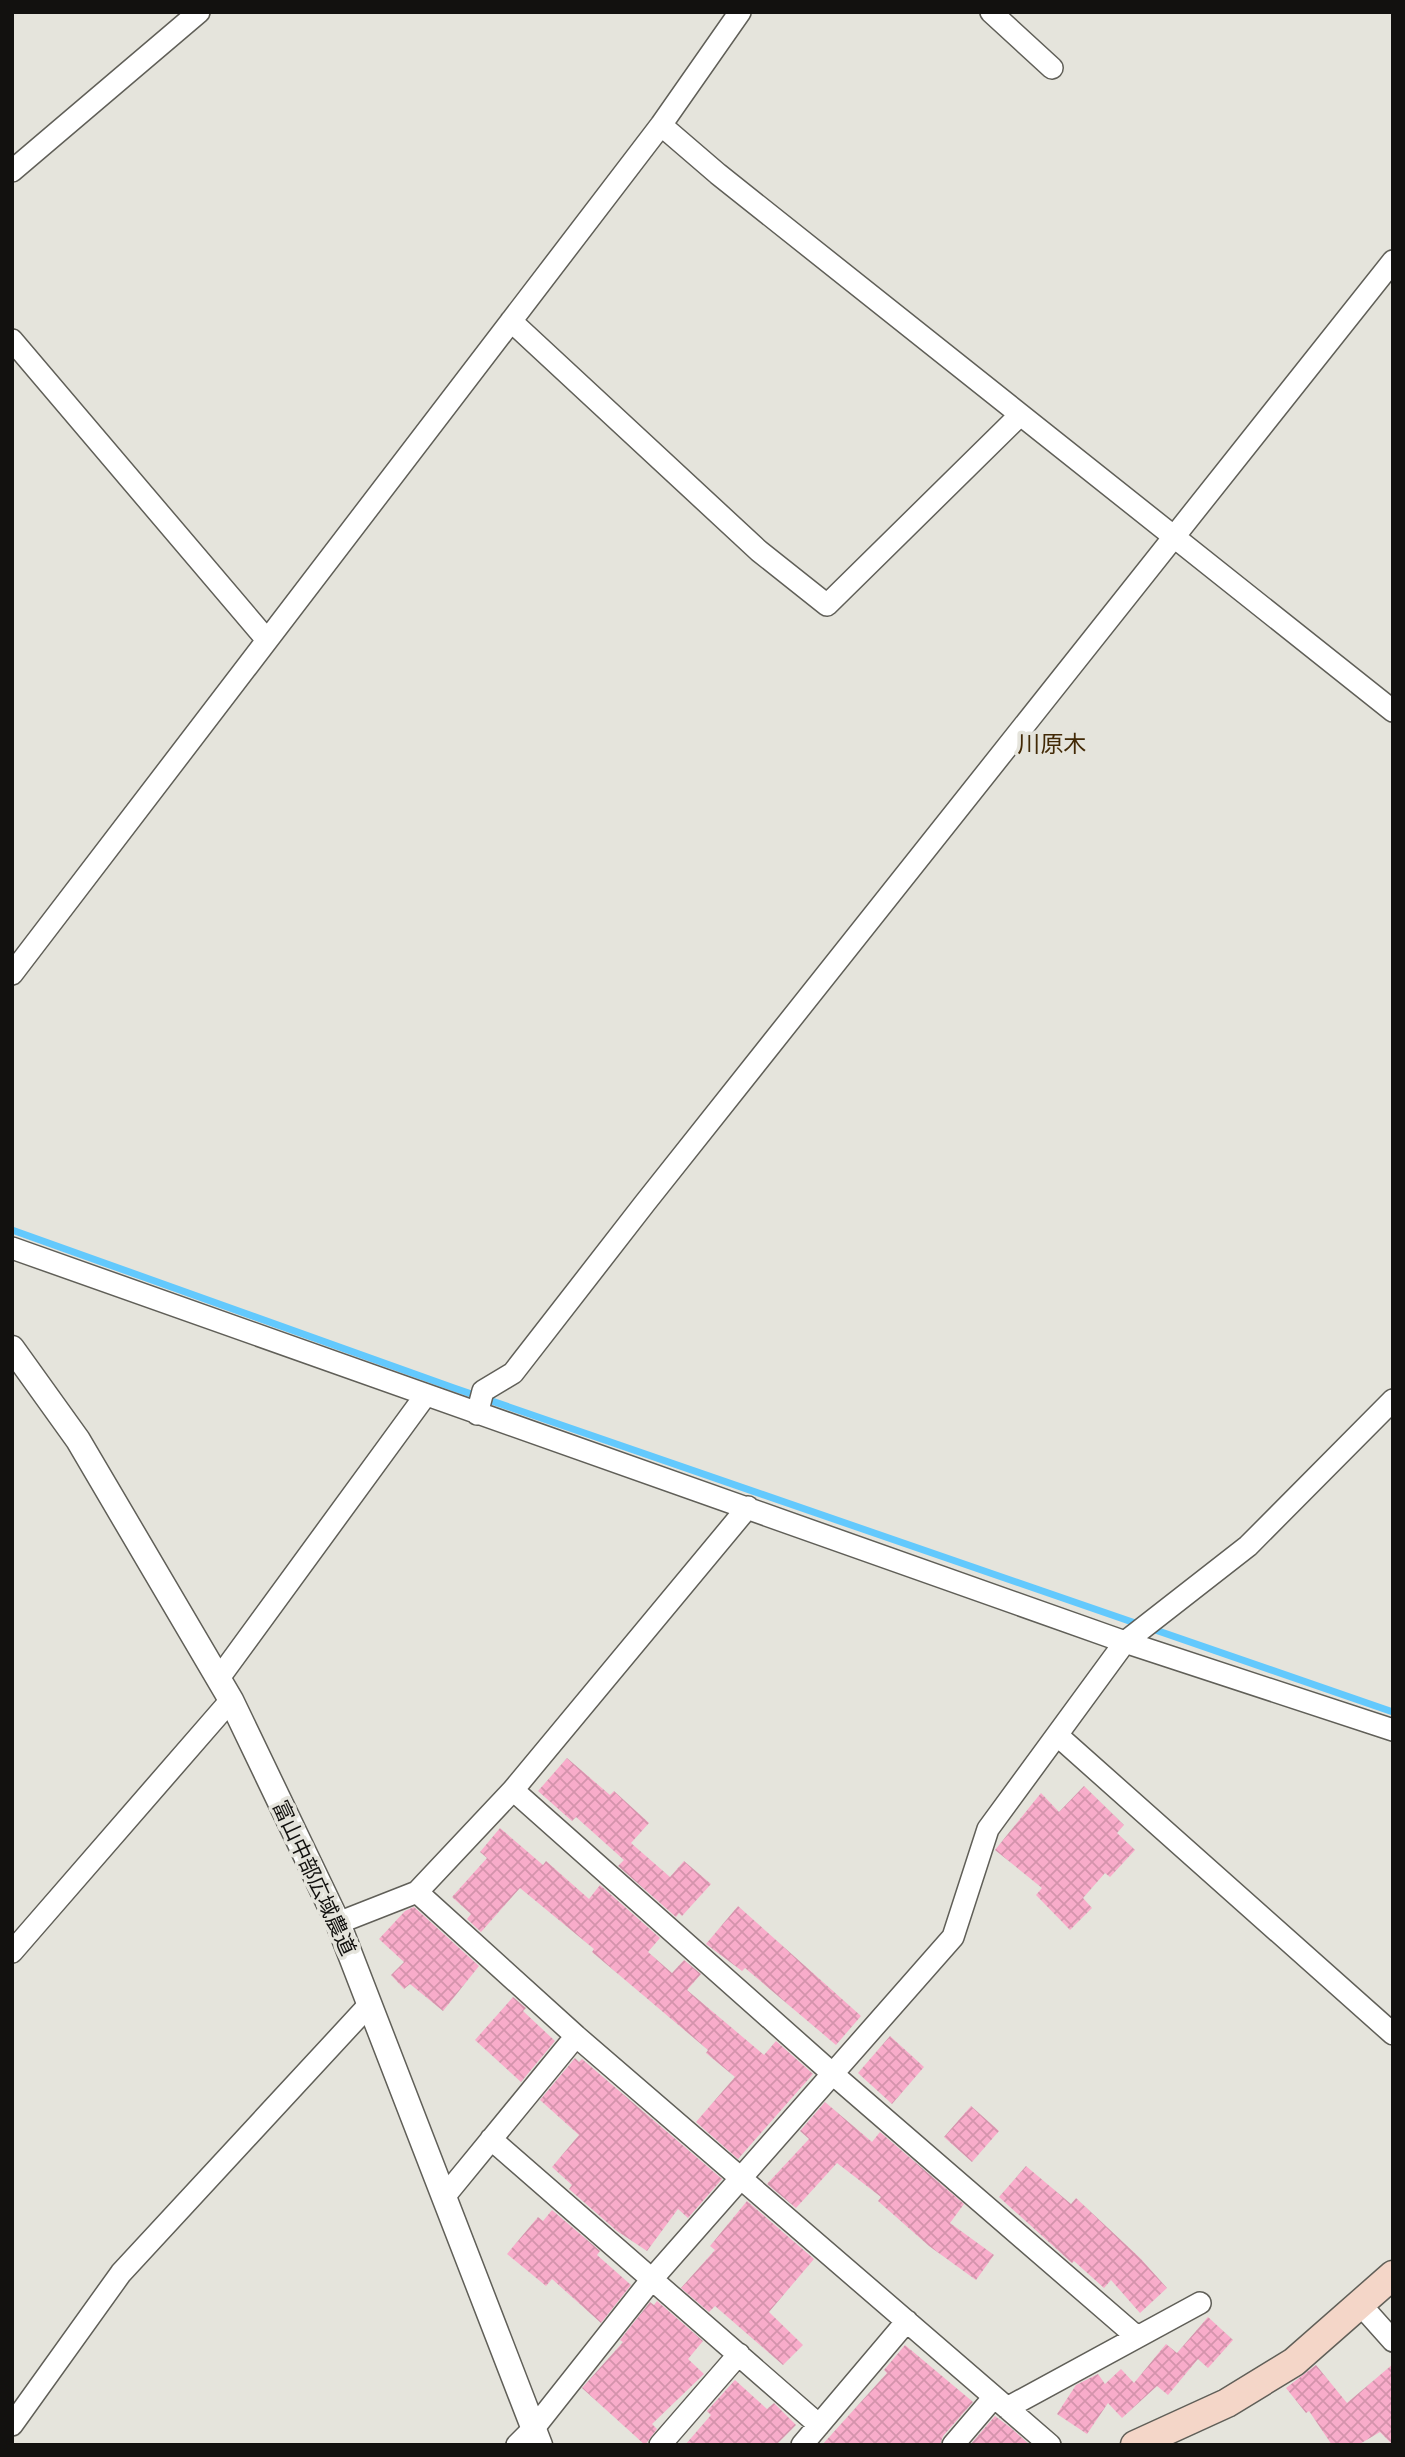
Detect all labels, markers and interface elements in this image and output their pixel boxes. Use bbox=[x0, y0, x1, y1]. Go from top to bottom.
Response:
district label: 川原木 bbox=[1018, 730, 1087, 759]
street label: 富山中部広域農道 bbox=[267, 1796, 361, 1960]

